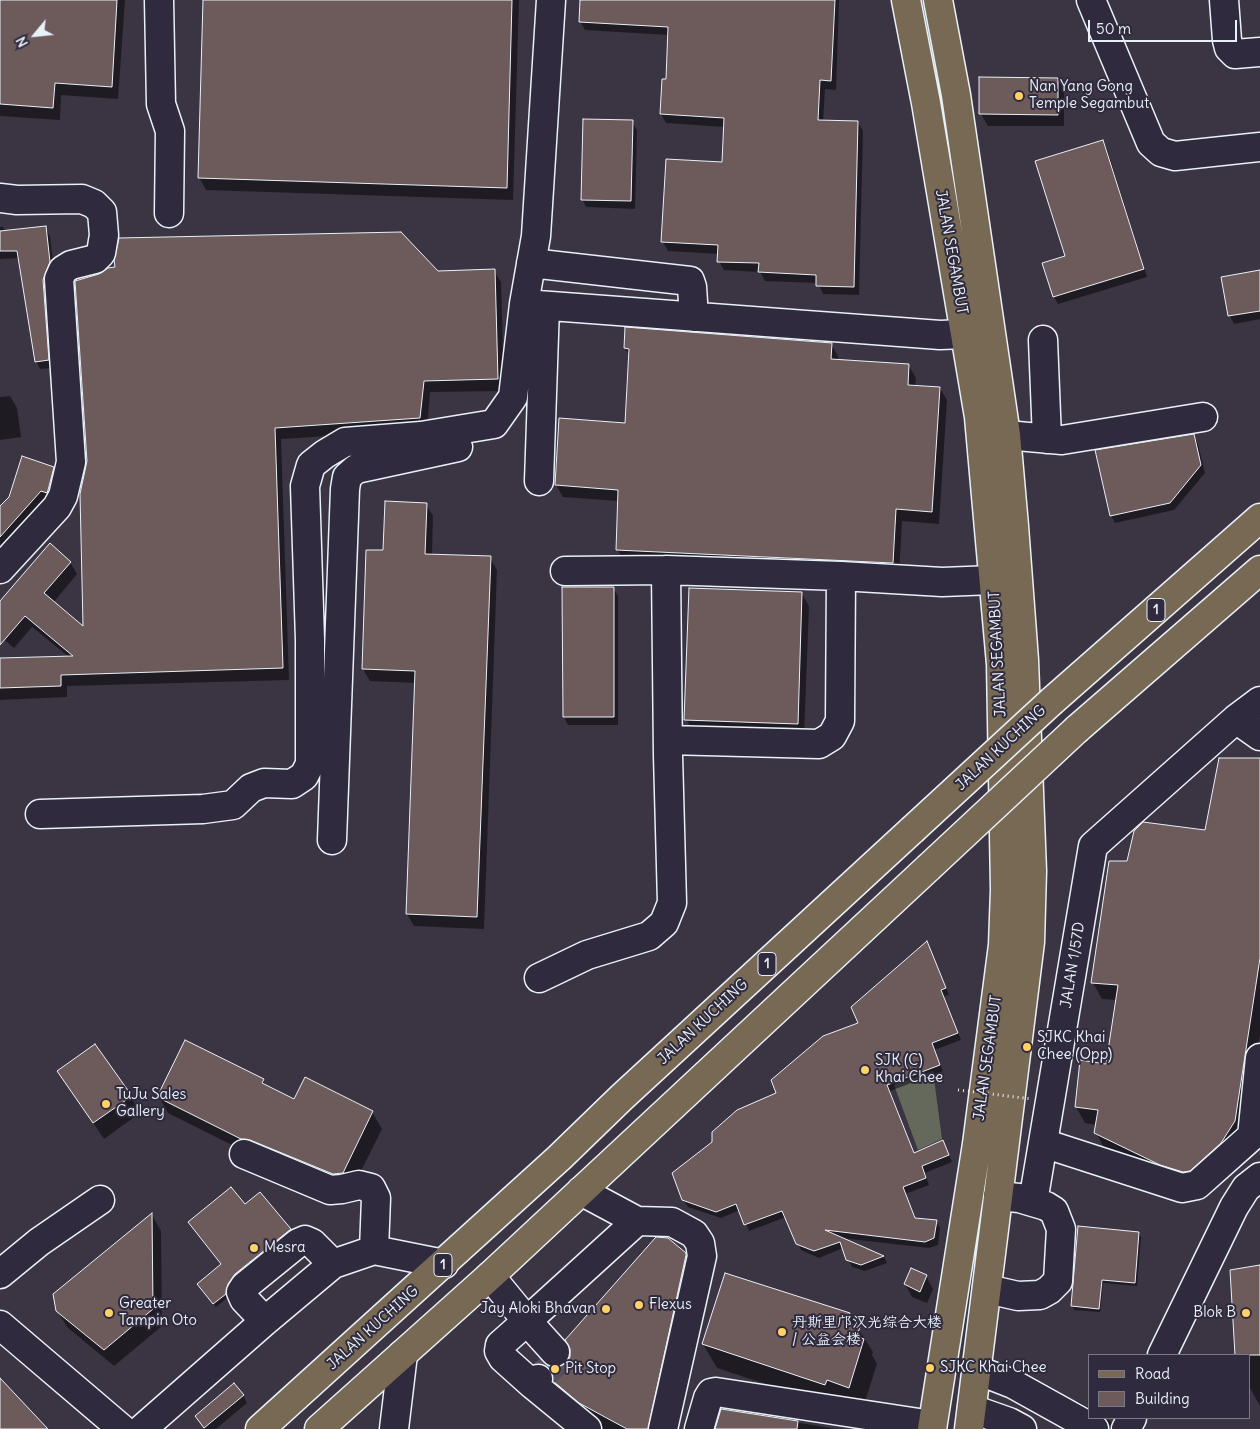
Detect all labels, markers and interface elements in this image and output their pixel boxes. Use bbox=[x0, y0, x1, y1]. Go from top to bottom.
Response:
north arrow bbox=[10, 10, 60, 60]
scale bar bbox=[1090, 10, 1239, 42]
text: 50 m bbox=[1096, 19, 1131, 38]
text: N bbox=[12, 34, 32, 51]
place label: Nan Yang Gong Temple Segambut bbox=[1029, 78, 1149, 113]
marker: Nan Yang Gong Temple Segambut bbox=[1013, 90, 1025, 102]
street label: JALAN SEGAMBUT bbox=[931, 188, 971, 316]
street label: JALAN SEGAMBUT bbox=[986, 590, 1010, 718]
road number: 1 bbox=[1147, 598, 1165, 622]
street label: JALAN KUCHING bbox=[952, 702, 1050, 794]
street label: JALAN 1/57D bbox=[1057, 921, 1089, 1009]
road number: 1 bbox=[758, 952, 776, 976]
street label: JALAN KUCHING bbox=[654, 976, 752, 1068]
street label: JALAN SEGAMBUT bbox=[970, 994, 1006, 1122]
place label: SJKC Khai Chee (Opp) bbox=[1037, 1029, 1112, 1064]
marker: SJKC Khai Chee (Opp) bbox=[1021, 1041, 1033, 1053]
place label: SJK (C) Khai Chee bbox=[875, 1052, 943, 1087]
marker: SJK (C) Khai Chee bbox=[859, 1064, 871, 1076]
place label: TuJu Sales Gallery bbox=[116, 1086, 186, 1121]
marker: TuJu Sales Gallery bbox=[100, 1098, 112, 1110]
place label: Mesra bbox=[264, 1239, 305, 1257]
marker: Mesra bbox=[248, 1242, 260, 1254]
road number: 1 bbox=[434, 1254, 452, 1276]
street label: JALAN KUCHING bbox=[324, 1282, 422, 1374]
place label: Greater Tampin Oto bbox=[119, 1295, 197, 1330]
place label: Flexus bbox=[649, 1296, 692, 1314]
marker: Flexus bbox=[633, 1299, 645, 1311]
place label: Jay Aloki Bhavan bbox=[480, 1300, 596, 1318]
marker: Jay Aloki Bhavan bbox=[600, 1303, 612, 1315]
place label: Blok B bbox=[1193, 1304, 1236, 1322]
marker: Greater Tampin Oto bbox=[103, 1307, 115, 1319]
marker: Blok B bbox=[1240, 1307, 1252, 1319]
place label: 丹斯里邝汉光综合大楼 / 公益会楼 bbox=[792, 1314, 942, 1349]
marker: 丹斯里邝汉光综合大楼 / 公益会楼 bbox=[776, 1326, 788, 1338]
legend bbox=[1088, 1354, 1250, 1419]
place label: SJKC Khai Chee bbox=[940, 1359, 1047, 1377]
place label: Pit Stop bbox=[565, 1360, 616, 1378]
marker: SJKC Khai Chee bbox=[924, 1362, 936, 1374]
marker: Pit Stop bbox=[549, 1363, 561, 1375]
text: Road bbox=[1135, 1364, 1170, 1383]
text: Building bbox=[1135, 1389, 1190, 1408]

